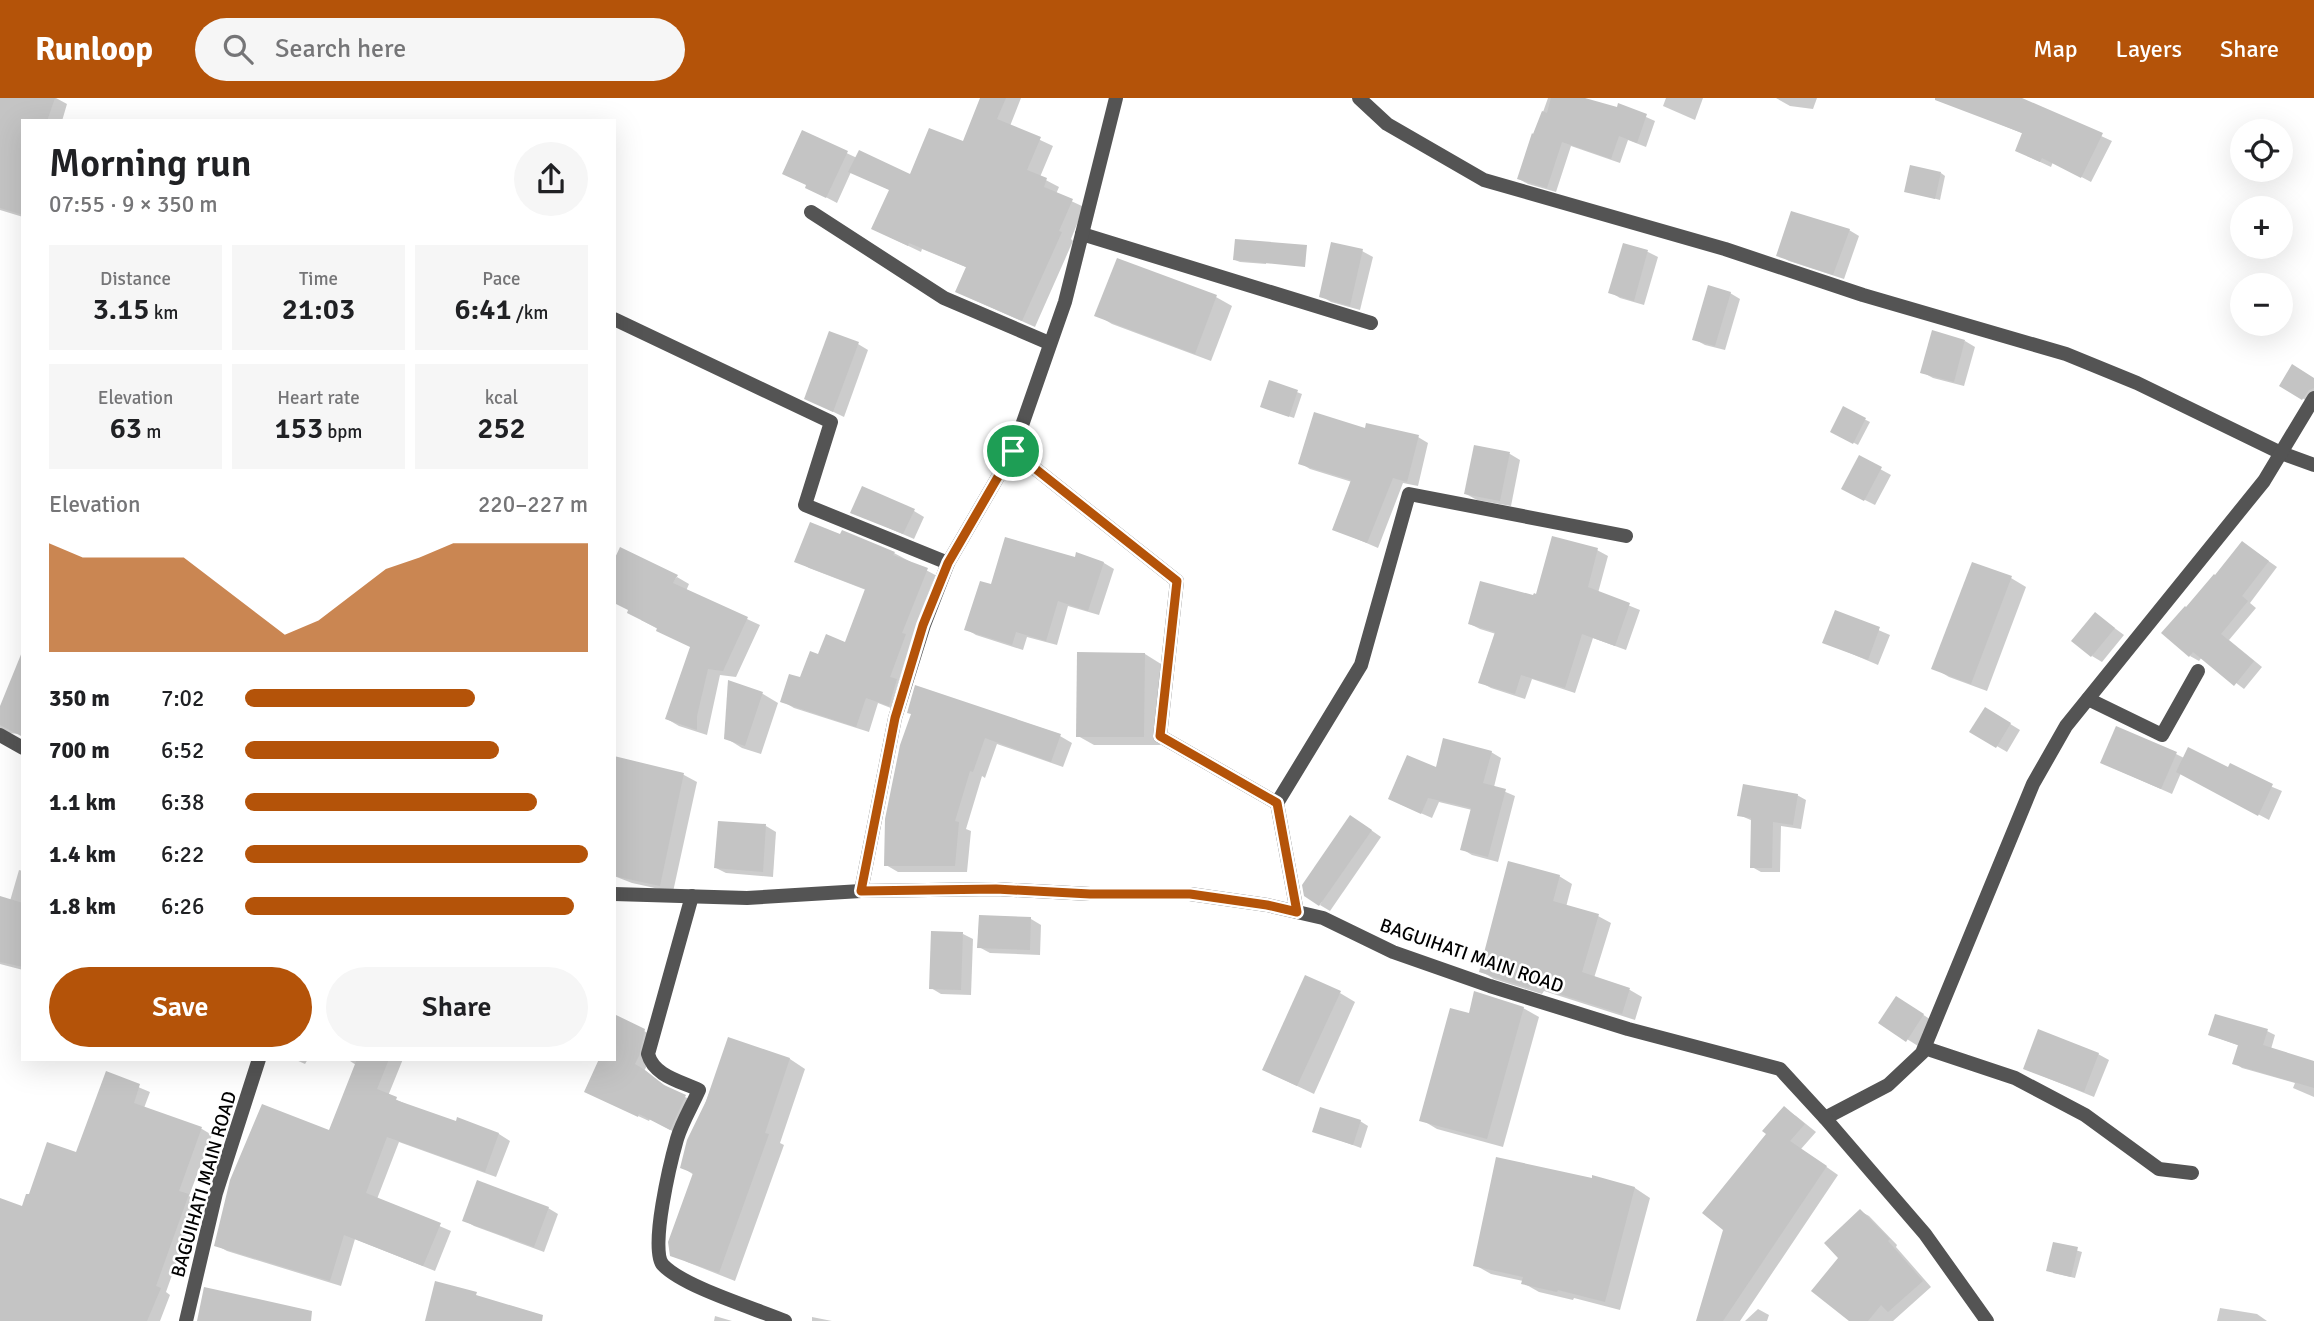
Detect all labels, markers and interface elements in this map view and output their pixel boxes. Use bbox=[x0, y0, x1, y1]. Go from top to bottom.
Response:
search box bbox=[195, 18, 685, 81]
text: Runloop bbox=[35, 29, 153, 70]
icon: search bbox=[219, 30, 257, 68]
text: Search here bbox=[275, 33, 406, 65]
text: Map bbox=[2033, 34, 2078, 64]
text: Layers bbox=[2116, 34, 2182, 64]
text: Share bbox=[2220, 34, 2279, 64]
map controls bbox=[2230, 119, 2293, 336]
button: locate bbox=[2230, 119, 2293, 182]
text: Morning run bbox=[49, 140, 252, 187]
button: share bbox=[514, 142, 588, 216]
text: 07:55 · 9 × 350 m bbox=[49, 190, 218, 219]
button: + bbox=[2230, 196, 2293, 259]
text: Distance bbox=[100, 267, 171, 291]
text: Time bbox=[299, 267, 338, 291]
text: Pace bbox=[482, 267, 521, 291]
button: − bbox=[2230, 273, 2293, 336]
text: 3.15 bbox=[93, 291, 150, 328]
text: 21:03 bbox=[282, 291, 355, 328]
text: 6:41 bbox=[455, 291, 512, 328]
text: km bbox=[150, 301, 178, 325]
text: /km bbox=[512, 301, 548, 325]
text: Elevation bbox=[98, 386, 173, 410]
text: Heart rate bbox=[277, 386, 360, 410]
text: kcal bbox=[485, 386, 518, 410]
text: 63 bbox=[110, 410, 142, 447]
text: 153 bbox=[274, 410, 323, 447]
text: 252 bbox=[477, 410, 526, 447]
text: m bbox=[142, 420, 161, 444]
text: bpm bbox=[323, 420, 363, 444]
pin bbox=[983, 421, 1043, 481]
icon: arrive bbox=[994, 432, 1032, 470]
text: Elevation bbox=[49, 490, 141, 519]
text: 220–227 m bbox=[478, 490, 588, 519]
text: 350 m bbox=[49, 684, 110, 713]
text: 7:02 bbox=[161, 684, 204, 713]
text: 700 m bbox=[49, 736, 110, 765]
text: 6:52 bbox=[161, 736, 204, 765]
text: 1.1 km bbox=[49, 788, 116, 817]
text: 6:38 bbox=[161, 788, 204, 817]
text: 1.4 km bbox=[49, 840, 116, 869]
text: 6:22 bbox=[161, 840, 204, 869]
text: 1.8 km bbox=[49, 892, 116, 921]
text: 6:26 bbox=[161, 892, 204, 921]
street label: BAGUIHATI MAIN ROAD bbox=[1377, 913, 1567, 999]
button: Save bbox=[49, 967, 312, 1047]
button: Share bbox=[326, 967, 588, 1047]
street label: BAGUIHATI MAIN ROAD bbox=[166, 1088, 242, 1280]

